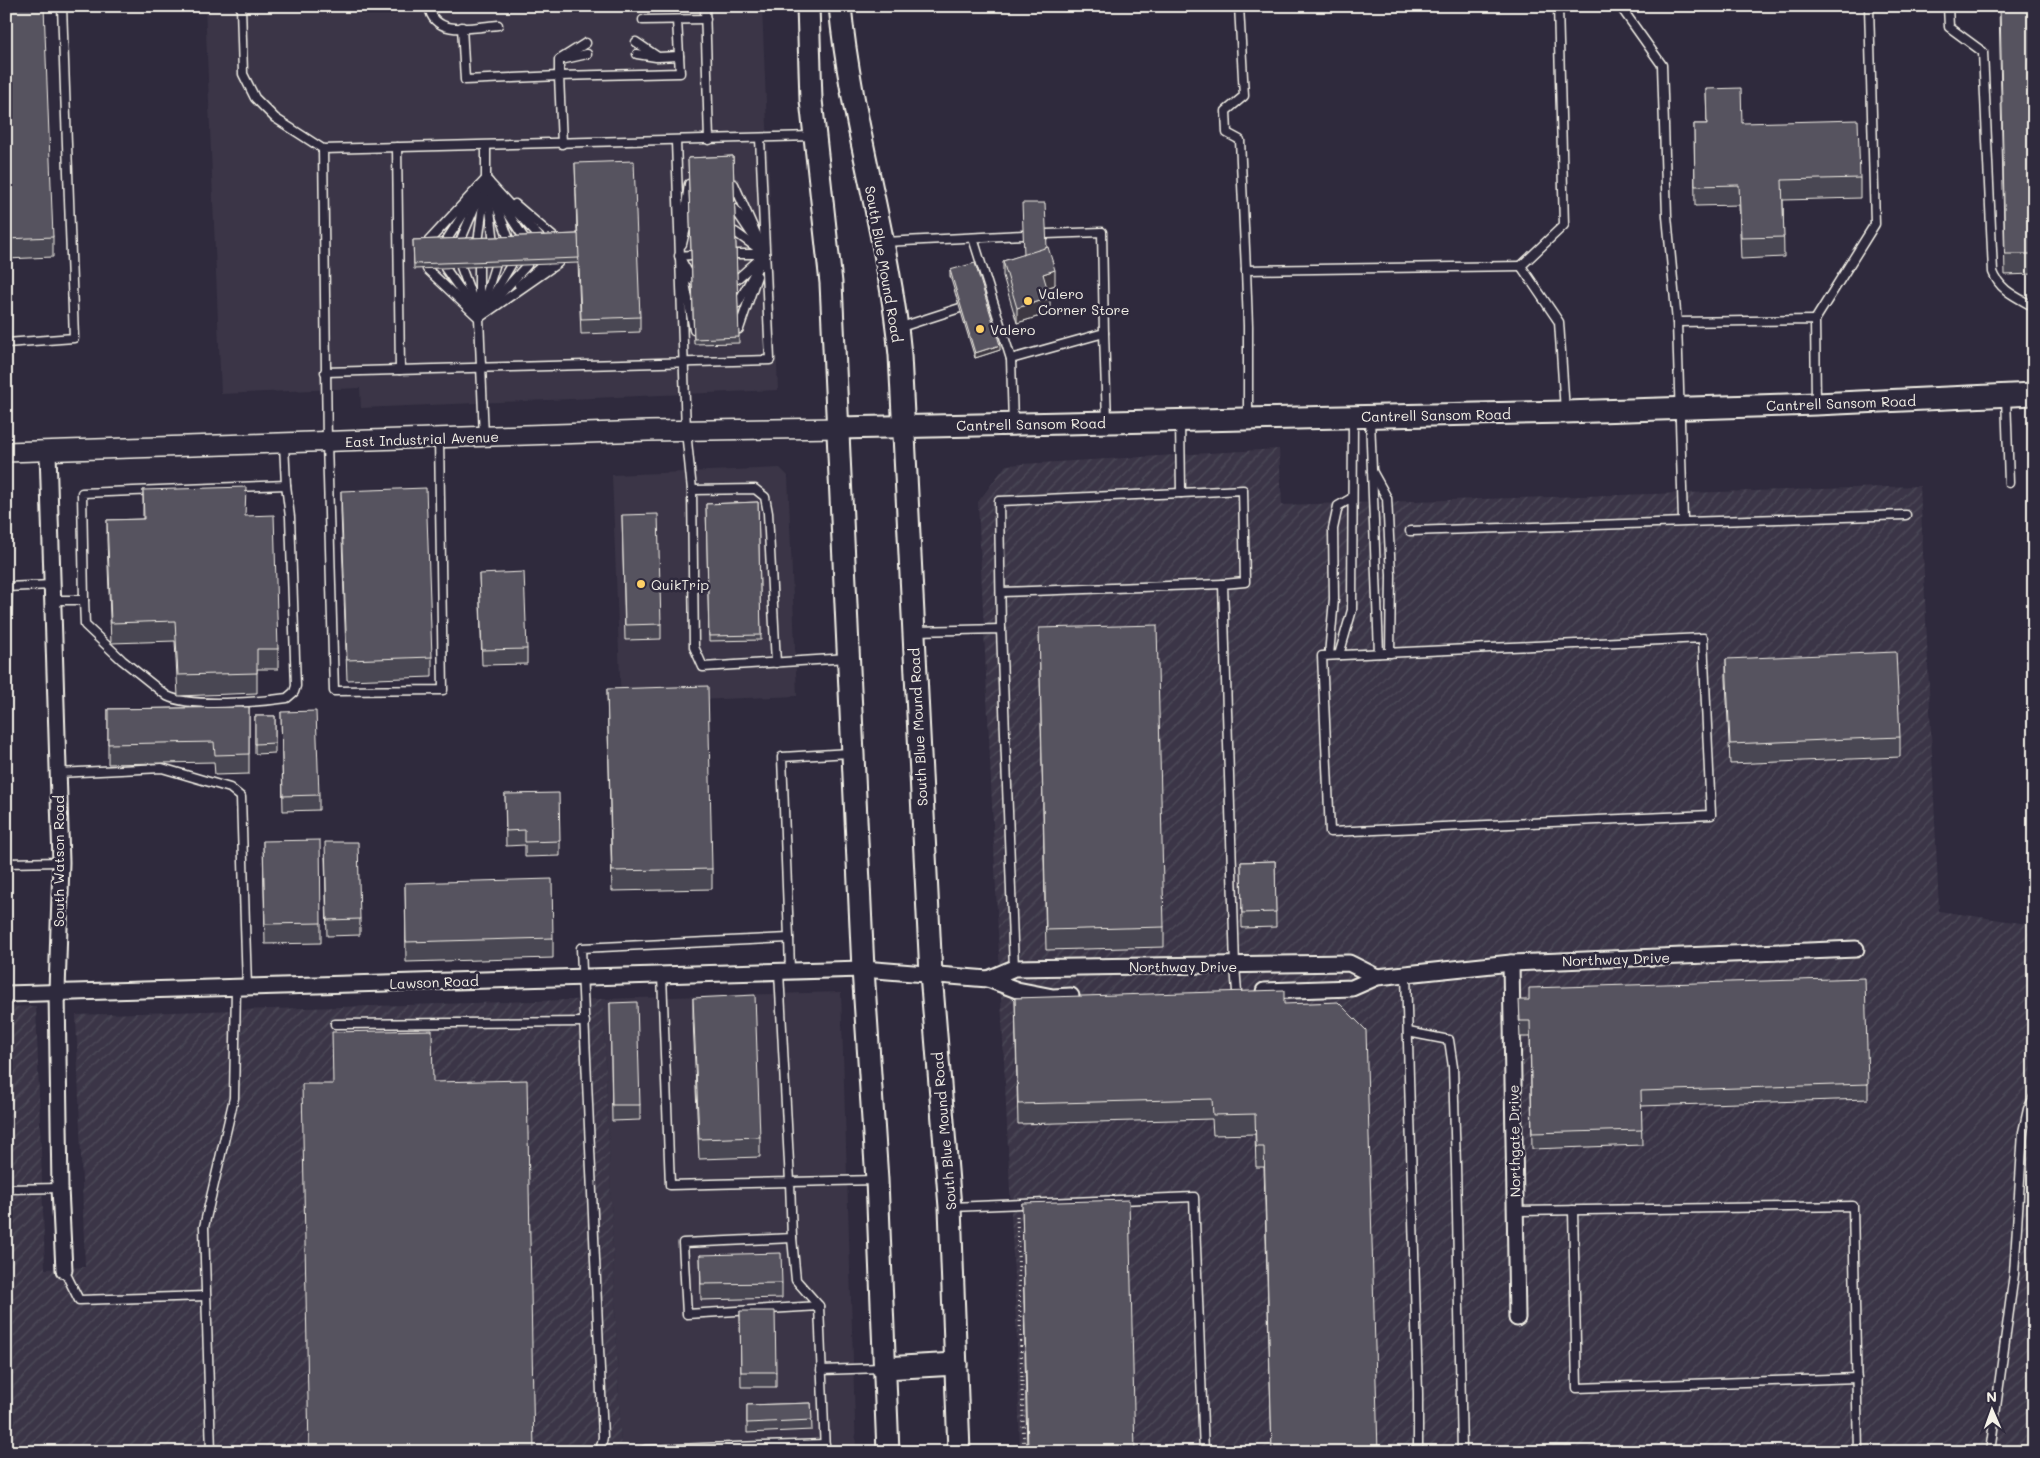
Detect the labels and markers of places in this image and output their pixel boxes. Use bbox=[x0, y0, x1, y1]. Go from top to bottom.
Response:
place label: Valero Corner Store bbox=[1038, 284, 1129, 319]
marker: Valero Corner Store bbox=[1022, 295, 1034, 307]
place label: Valero bbox=[990, 320, 1035, 339]
marker: Valero bbox=[974, 323, 986, 335]
place label: QuikTrip bbox=[651, 575, 709, 594]
marker: QuikTrip bbox=[635, 578, 647, 590]

